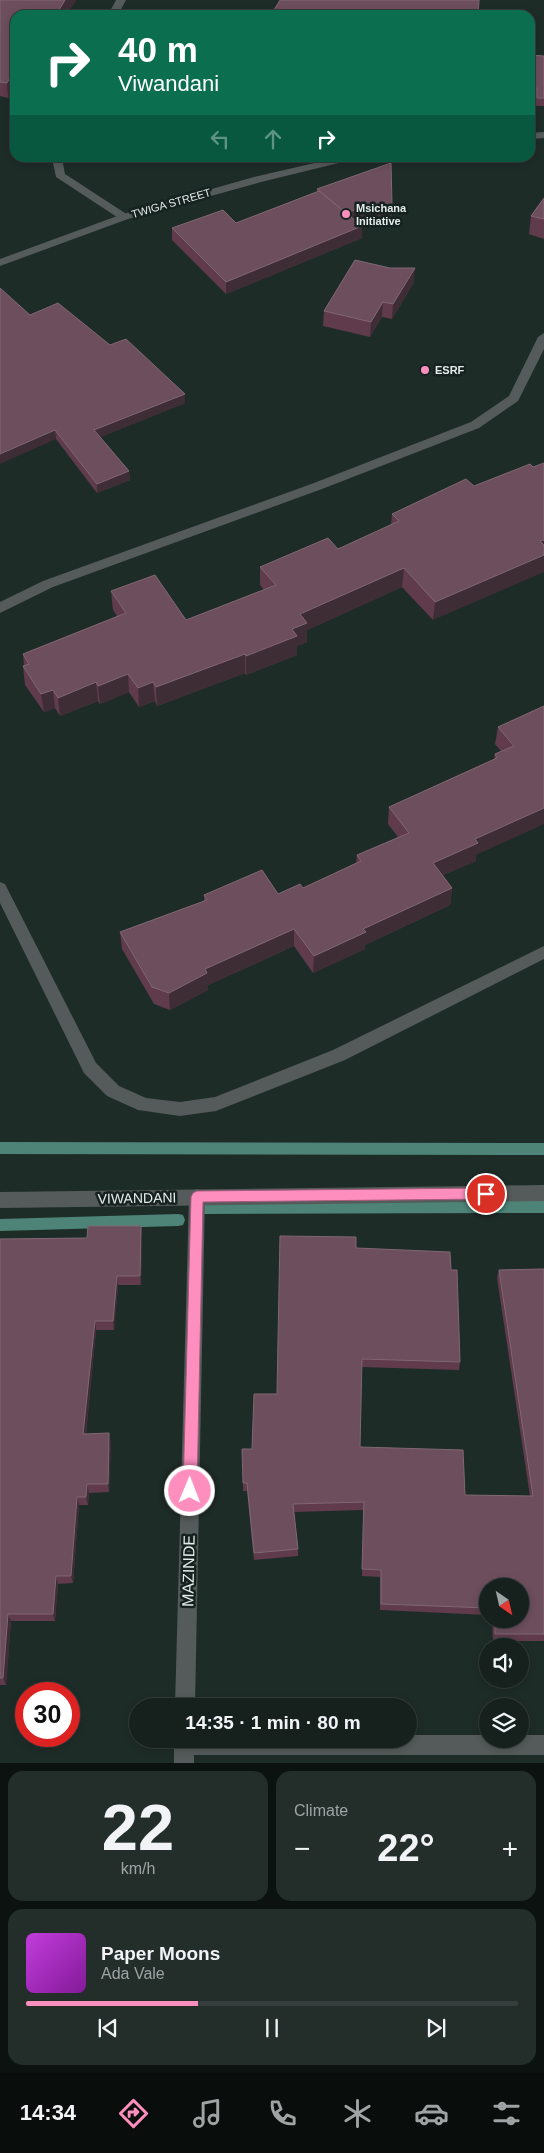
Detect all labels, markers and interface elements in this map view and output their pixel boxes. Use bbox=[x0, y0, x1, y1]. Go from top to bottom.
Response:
icon: right bbox=[35, 30, 100, 95]
text: 40 m bbox=[118, 30, 198, 69]
text: Viwandani bbox=[118, 71, 219, 96]
icon: left bbox=[206, 125, 234, 153]
icon: ahead bbox=[259, 125, 287, 153]
icon: right bbox=[312, 125, 340, 153]
street label: TWIGA STREET bbox=[130, 186, 212, 220]
place label: Msichana Initiative bbox=[356, 202, 407, 227]
marker: Msichana Initiative bbox=[340, 208, 352, 220]
marker: ESRF bbox=[419, 364, 431, 376]
place label: ESRF bbox=[435, 364, 465, 376]
pin bbox=[465, 1173, 507, 1215]
icon: arrive bbox=[472, 1180, 500, 1208]
street label: VIWANDANI bbox=[97, 1189, 177, 1207]
position arrow bbox=[163, 1464, 215, 1516]
street label: MAZINDE bbox=[179, 1535, 198, 1607]
north arrow bbox=[479, 1578, 529, 1628]
map controls bbox=[479, 1578, 529, 1748]
button: sound bbox=[479, 1638, 529, 1688]
speed limit sign: 30 bbox=[15, 1682, 80, 1747]
button: layers bbox=[479, 1698, 529, 1748]
text: 14:35 · 1 min · 80 m bbox=[185, 1712, 361, 1733]
text: 22 bbox=[102, 1791, 174, 1864]
text: Climate bbox=[294, 1802, 348, 1819]
text: 22° bbox=[377, 1827, 435, 1869]
text: − bbox=[294, 1833, 310, 1864]
text: + bbox=[502, 1833, 518, 1864]
text: km/h bbox=[121, 1860, 155, 1877]
text: Paper Moons bbox=[101, 1943, 220, 1964]
text: Ada Vale bbox=[101, 1965, 165, 1982]
icon: previous bbox=[94, 2014, 122, 2042]
icon: pause bbox=[258, 2014, 286, 2042]
icon: next bbox=[422, 2014, 450, 2042]
icon: directions bbox=[116, 2096, 151, 2131]
icon: music bbox=[190, 2096, 225, 2131]
icon: phone bbox=[265, 2096, 300, 2131]
icon: climate bbox=[340, 2096, 375, 2131]
icon: car bbox=[414, 2096, 449, 2131]
icon: filters bbox=[489, 2096, 524, 2131]
text: 14:34 bbox=[20, 2100, 76, 2125]

